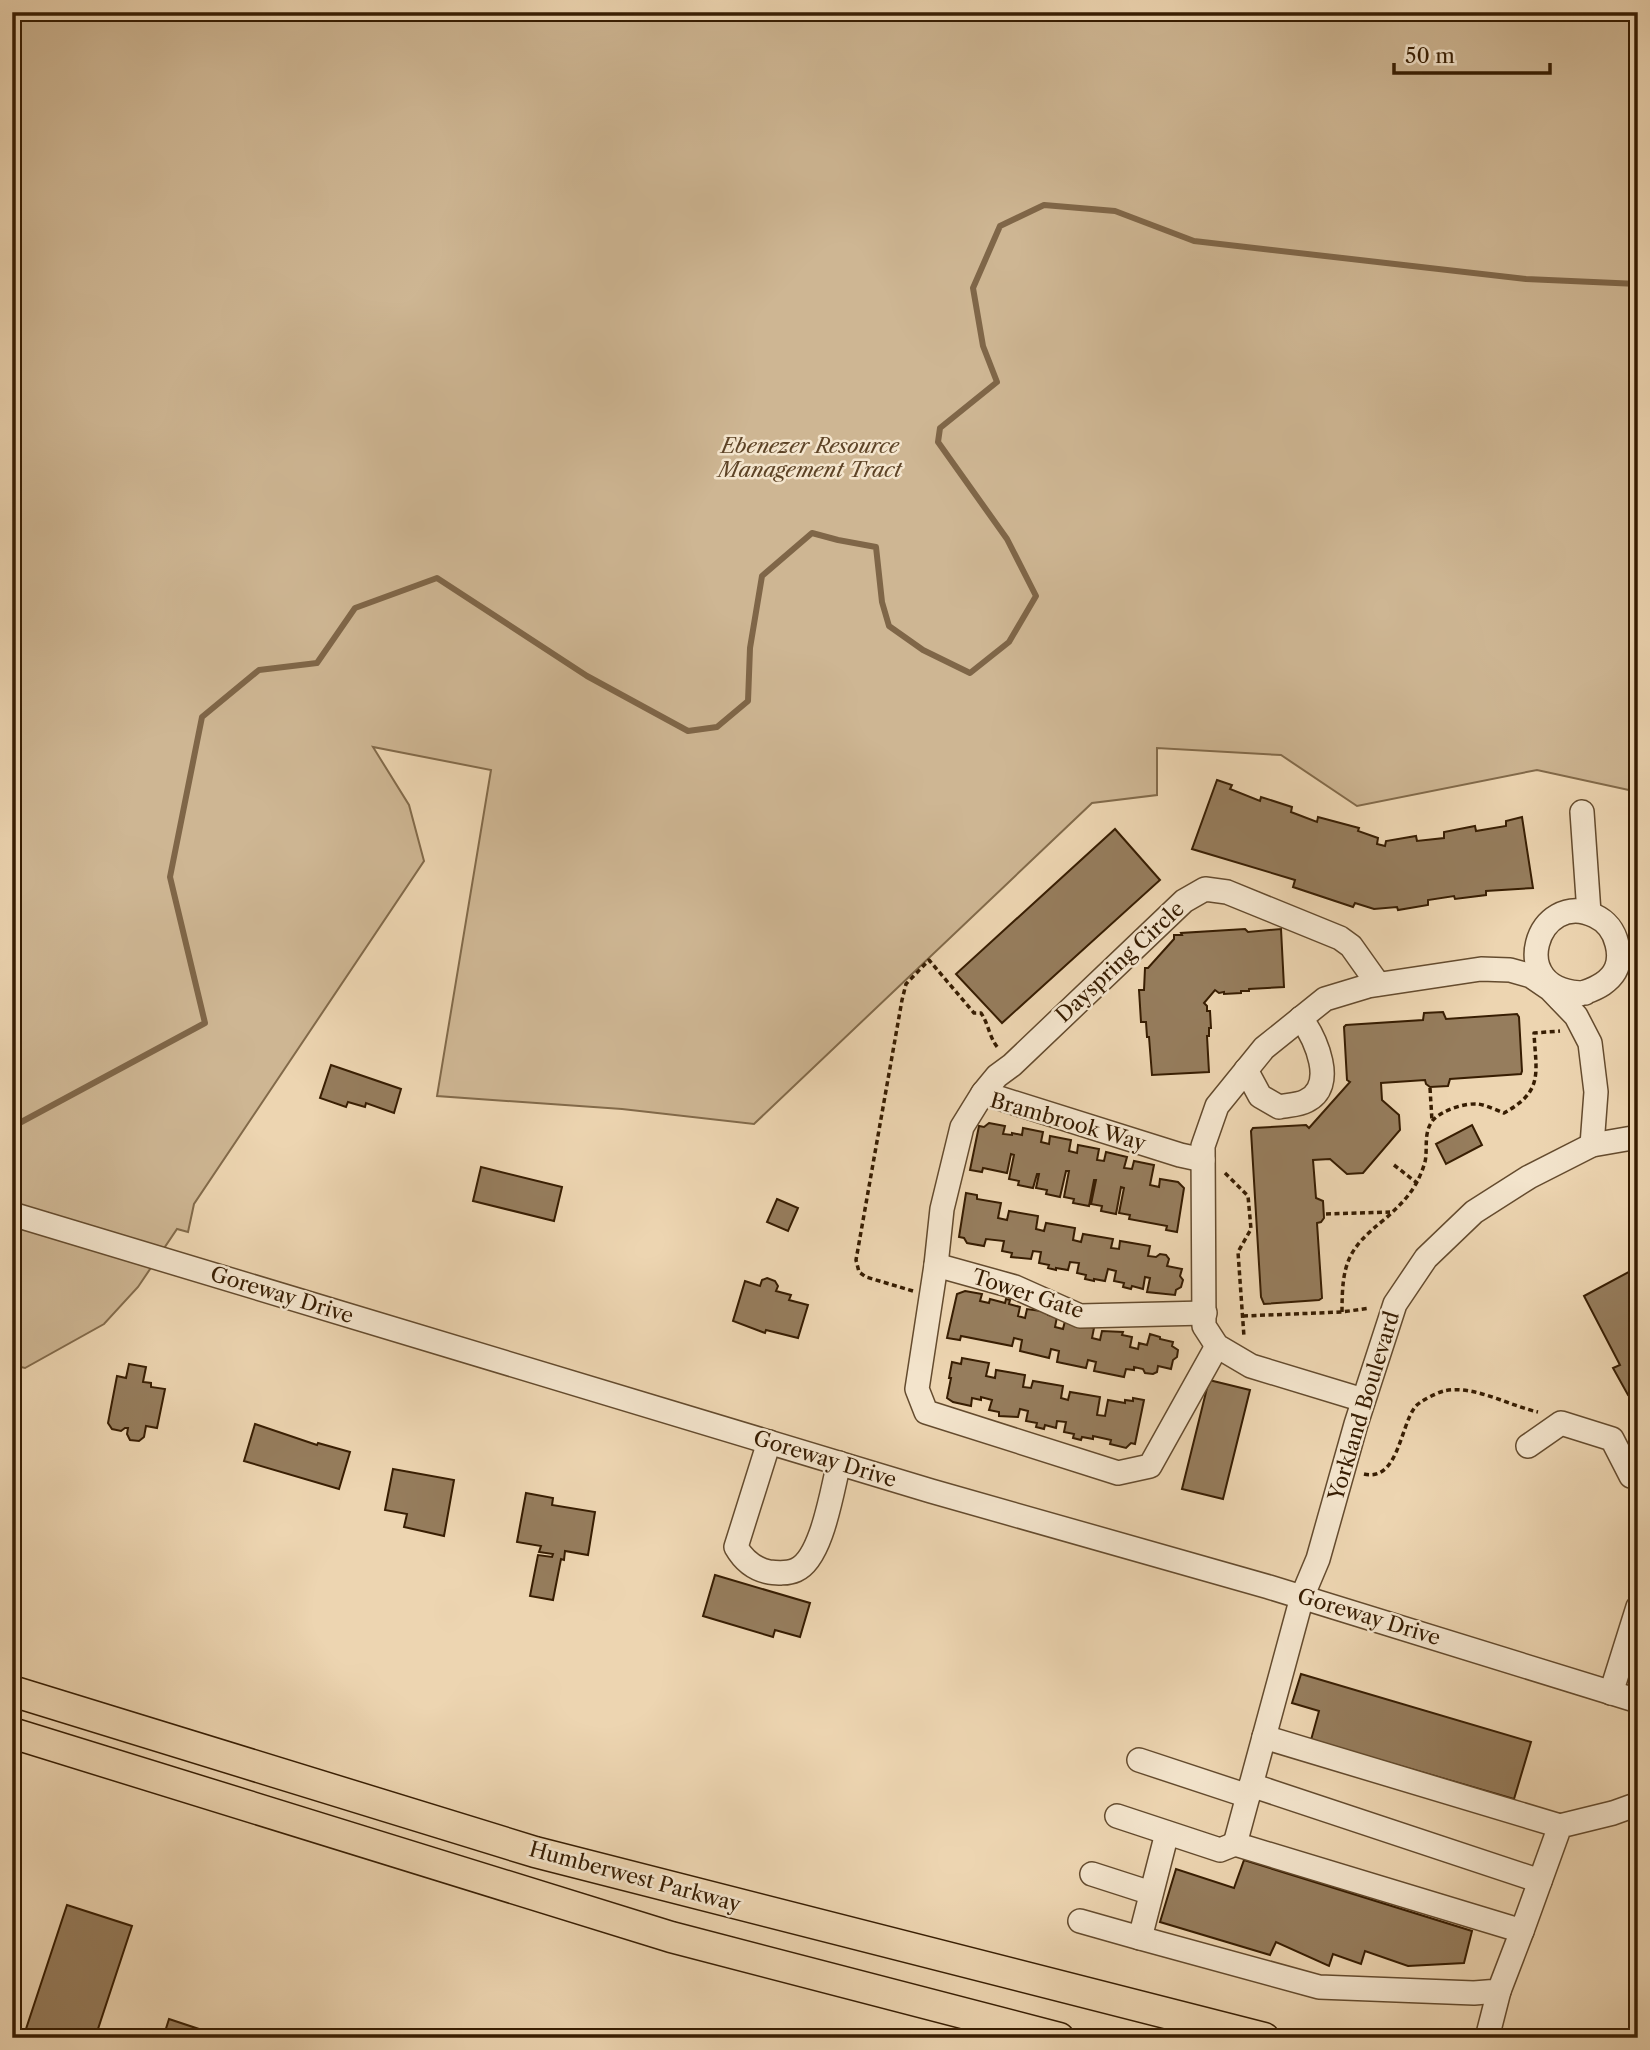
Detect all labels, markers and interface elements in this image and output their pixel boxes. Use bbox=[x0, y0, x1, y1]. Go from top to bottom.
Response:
scale bar bbox=[1394, 32, 1550, 76]
text: 50 m bbox=[1405, 43, 1455, 68]
park label: Ebenezer Resource Management Tract bbox=[715, 433, 903, 482]
street label: Dayspring Circle bbox=[1050, 896, 1189, 1027]
street label: Brambrook Way bbox=[987, 1087, 1149, 1156]
street label: Goreway Drive bbox=[208, 1261, 357, 1328]
street label: Tower Gate bbox=[969, 1264, 1087, 1323]
street label: Yorkland Boulevard bbox=[1323, 1308, 1404, 1504]
street label: Goreway Drive bbox=[751, 1425, 900, 1492]
street label: Goreway Drive bbox=[1295, 1583, 1444, 1650]
street label: Humberwest Parkway bbox=[526, 1836, 744, 1917]

